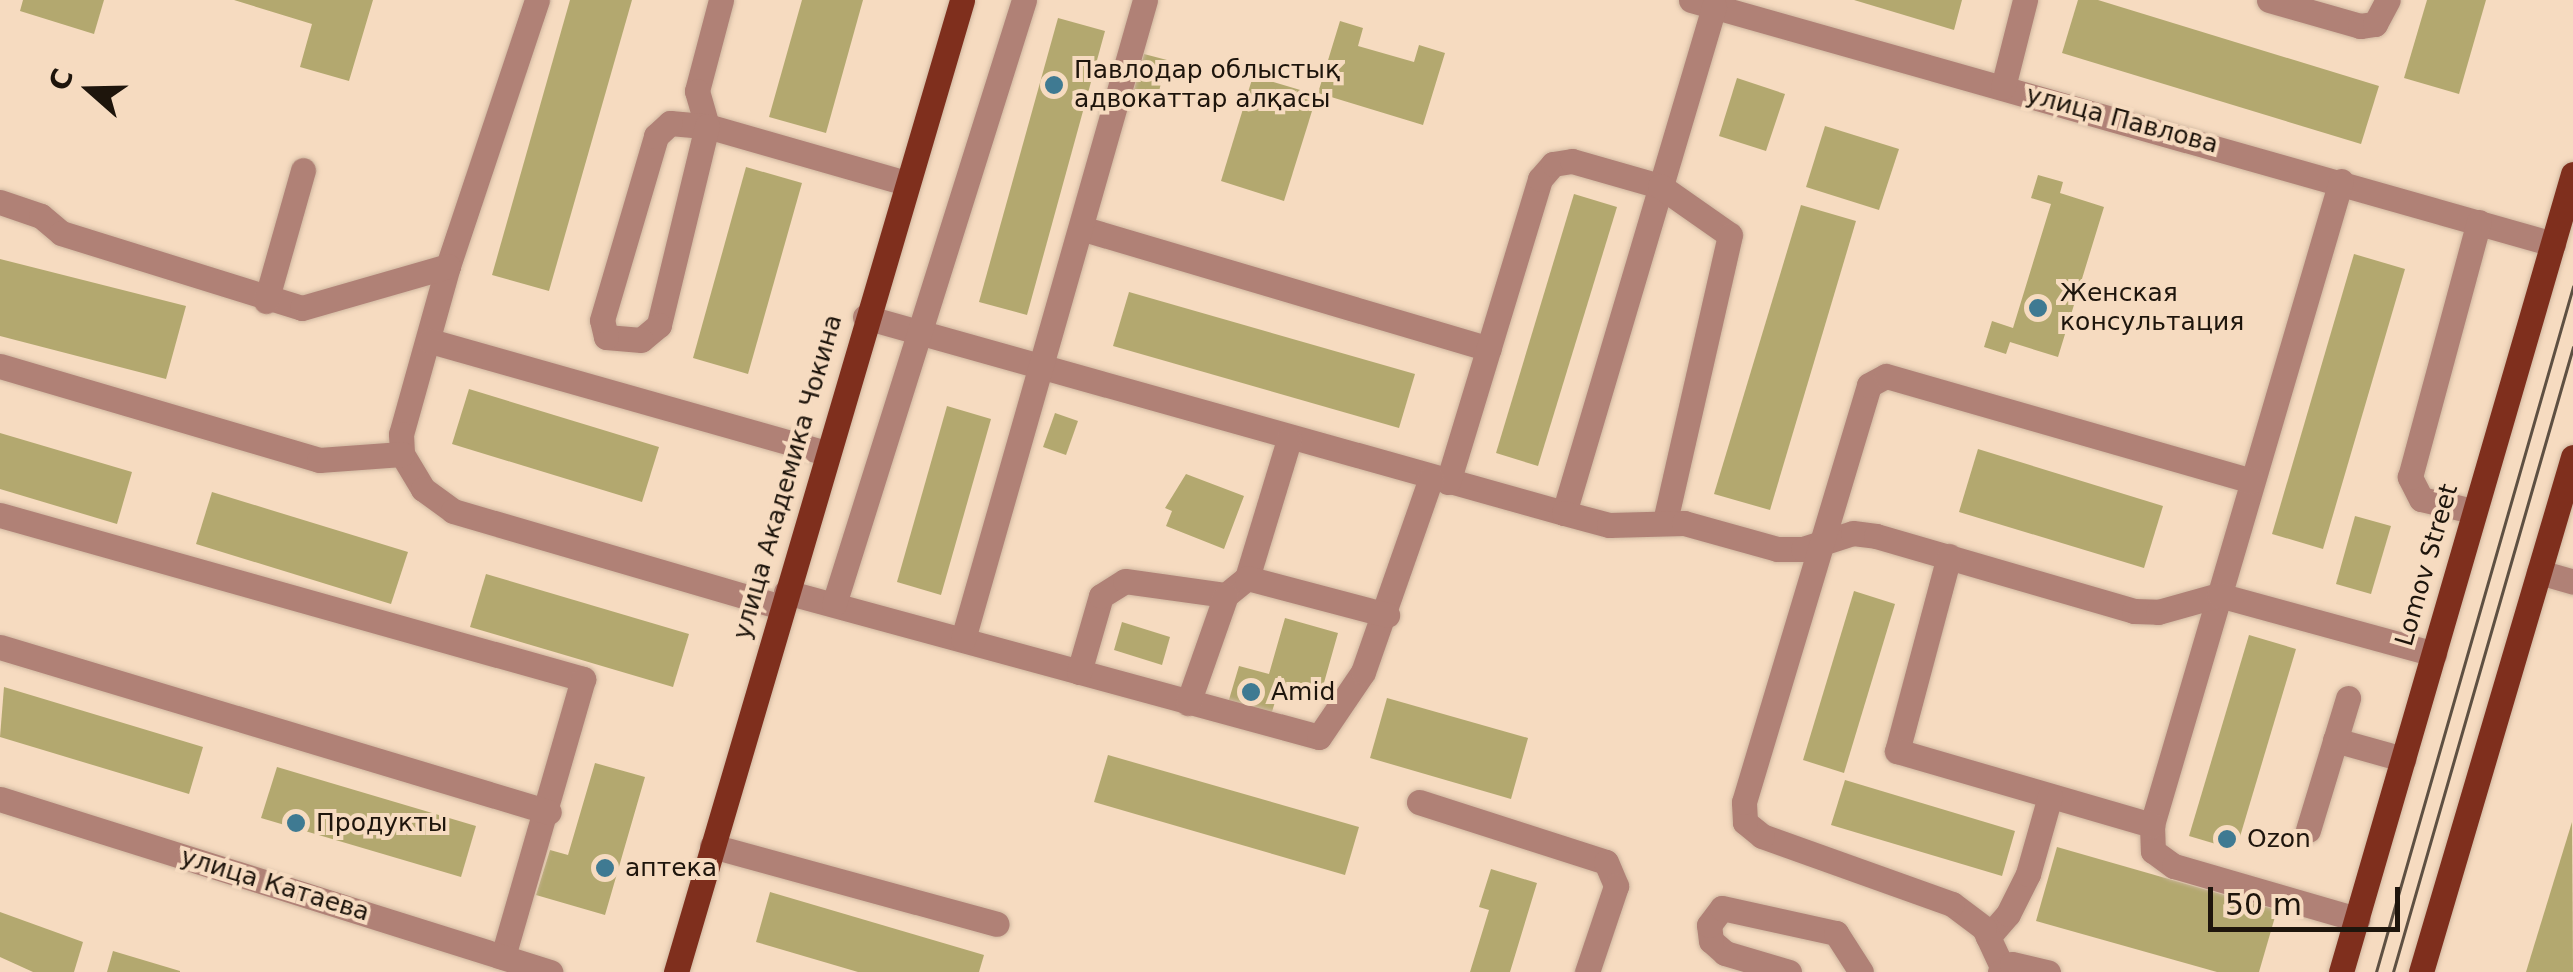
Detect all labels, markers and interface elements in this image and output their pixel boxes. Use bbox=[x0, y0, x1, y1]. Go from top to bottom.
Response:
north arrow bbox=[40, 40, 140, 140]
place label: Павлодар облыстық адвокаттар алқасы bbox=[1074, 56, 1340, 115]
text: С bbox=[42, 64, 80, 95]
marker: Павлодар облыстық адвокаттар алқасы bbox=[1043, 74, 1065, 96]
street label: улица Павлова bbox=[2023, 80, 2221, 160]
place label: Женская консультация bbox=[2060, 279, 2244, 338]
marker: Женская консультация bbox=[2025, 295, 2051, 321]
street label: улица Академика Чокина bbox=[727, 311, 849, 643]
street label: Lomov Street bbox=[2390, 481, 2464, 649]
place label: Amid bbox=[1271, 677, 1335, 707]
marker: Amid bbox=[1240, 681, 1262, 703]
place label: Продукты bbox=[316, 808, 447, 838]
marker: Продукты bbox=[285, 812, 307, 834]
place label: Ozon bbox=[2247, 824, 2311, 854]
marker: Ozon bbox=[2216, 828, 2238, 850]
street label: улица Катаева bbox=[177, 842, 373, 928]
place label: аптека bbox=[625, 853, 717, 883]
marker: аптека bbox=[594, 857, 616, 879]
scale bar bbox=[2213, 867, 2406, 929]
text: 50 m bbox=[2225, 887, 2302, 922]

